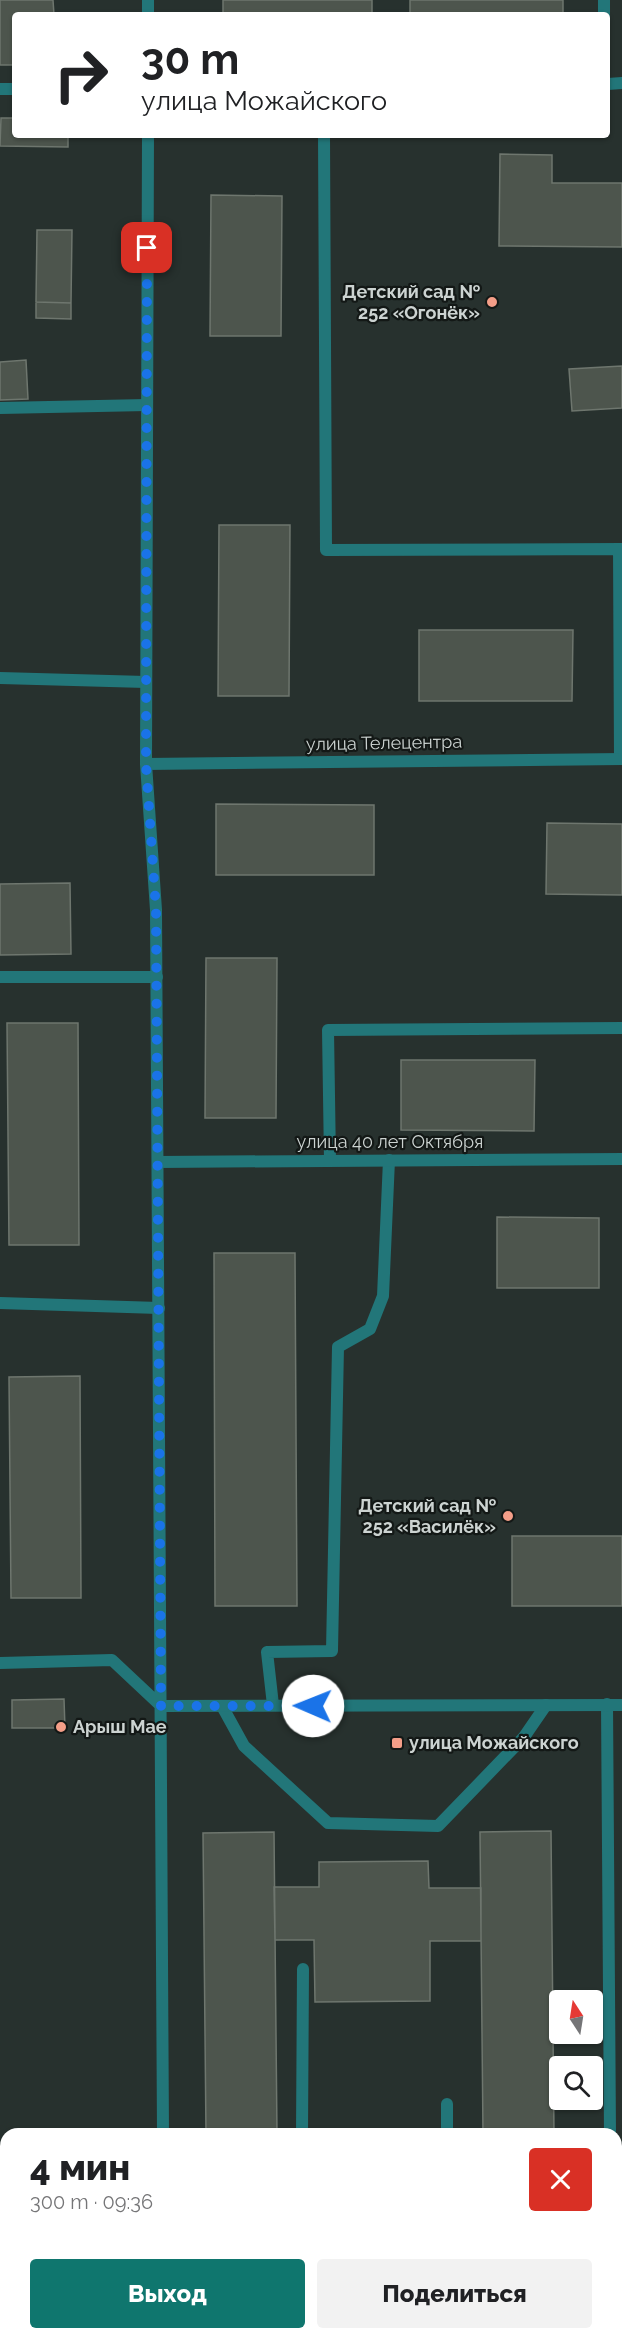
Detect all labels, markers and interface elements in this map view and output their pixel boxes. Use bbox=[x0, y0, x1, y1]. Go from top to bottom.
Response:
text: 30 m bbox=[141, 35, 239, 84]
icon: right bbox=[42, 36, 120, 114]
text: улица Можайского bbox=[141, 85, 387, 116]
pin bbox=[121, 222, 172, 273]
icon: arrive bbox=[130, 231, 163, 264]
place label: Детский сад № 252 «Огонёк» bbox=[342, 281, 480, 323]
marker: Детский сад № 252 «Огонёк» bbox=[485, 295, 499, 309]
street label: улица Телецентра bbox=[306, 731, 462, 754]
street label: улица 40 лет Октября bbox=[297, 1131, 483, 1152]
place label: Детский сад № 252 «Василёк» bbox=[358, 1495, 496, 1537]
marker: Детский сад № 252 «Василёк» bbox=[501, 1509, 515, 1523]
position arrow bbox=[281, 1674, 345, 1738]
place label: Арыш Мае bbox=[73, 1716, 167, 1737]
marker: Арыш Мае bbox=[54, 1720, 68, 1734]
place label: улица Можайского bbox=[409, 1732, 579, 1753]
marker: улица Можайского bbox=[390, 1736, 404, 1750]
north arrow bbox=[549, 1990, 603, 2044]
map controls bbox=[549, 1990, 603, 2110]
button: search bbox=[549, 2056, 603, 2110]
text: 4 мин bbox=[30, 2146, 130, 2188]
button: close bbox=[529, 2148, 592, 2211]
text: 300 m · 09:36 bbox=[30, 2190, 153, 2214]
button: Выход bbox=[30, 2259, 305, 2328]
button: Поделиться bbox=[317, 2259, 592, 2328]

